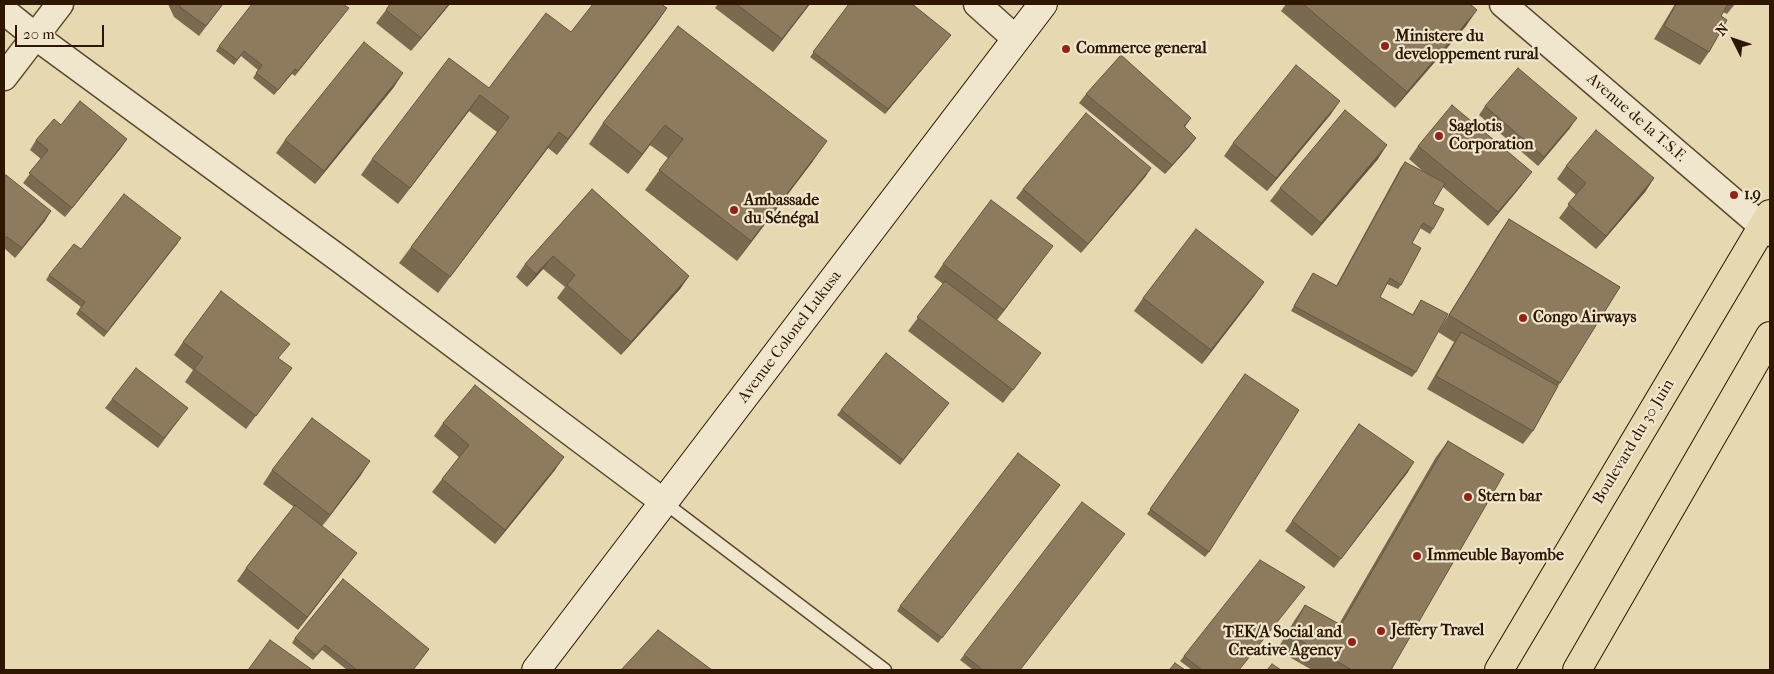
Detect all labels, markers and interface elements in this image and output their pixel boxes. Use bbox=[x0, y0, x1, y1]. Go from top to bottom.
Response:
scale bar bbox=[18, 15, 106, 47]
north arrow bbox=[1709, 15, 1759, 65]
text: N bbox=[1712, 20, 1732, 39]
text: 20 m bbox=[23, 25, 55, 43]
place label: Ministere du developpement rural bbox=[1395, 27, 1539, 65]
place label: Commerce general bbox=[1076, 39, 1207, 59]
marker: Ministere du developpement rural bbox=[1379, 40, 1391, 52]
marker: Commerce general bbox=[1060, 43, 1072, 55]
street label: Avenue de la T.S.F. bbox=[1582, 69, 1690, 167]
place label: Saglotis Corporation bbox=[1449, 117, 1534, 155]
marker: Saglotis Corporation bbox=[1433, 130, 1445, 142]
place label: 1.9 bbox=[1744, 185, 1761, 205]
marker: 1.9 bbox=[1728, 189, 1740, 201]
place label: Ambassade du Sénégal bbox=[744, 191, 819, 229]
marker: Ambassade du Sénégal bbox=[728, 204, 740, 216]
street label: Avenue Colonel Lukusa bbox=[734, 267, 846, 407]
place label: Congo Airways bbox=[1533, 308, 1636, 328]
marker: Congo Airways bbox=[1517, 312, 1529, 324]
street label: Boulevard du 30 Juin bbox=[1589, 376, 1679, 508]
place label: Stern bar bbox=[1478, 487, 1542, 507]
marker: Stern bar bbox=[1462, 491, 1474, 503]
place label: Immeuble Bayombe bbox=[1427, 546, 1564, 566]
marker: Immeuble Bayombe bbox=[1411, 550, 1423, 562]
place label: Jeffery Travel bbox=[1391, 621, 1484, 641]
place label: TEK/A Social and Creative Agency bbox=[1223, 623, 1342, 661]
marker: Jeffery Travel bbox=[1375, 625, 1387, 637]
marker: TEK/A Social and Creative Agency bbox=[1346, 636, 1358, 648]

